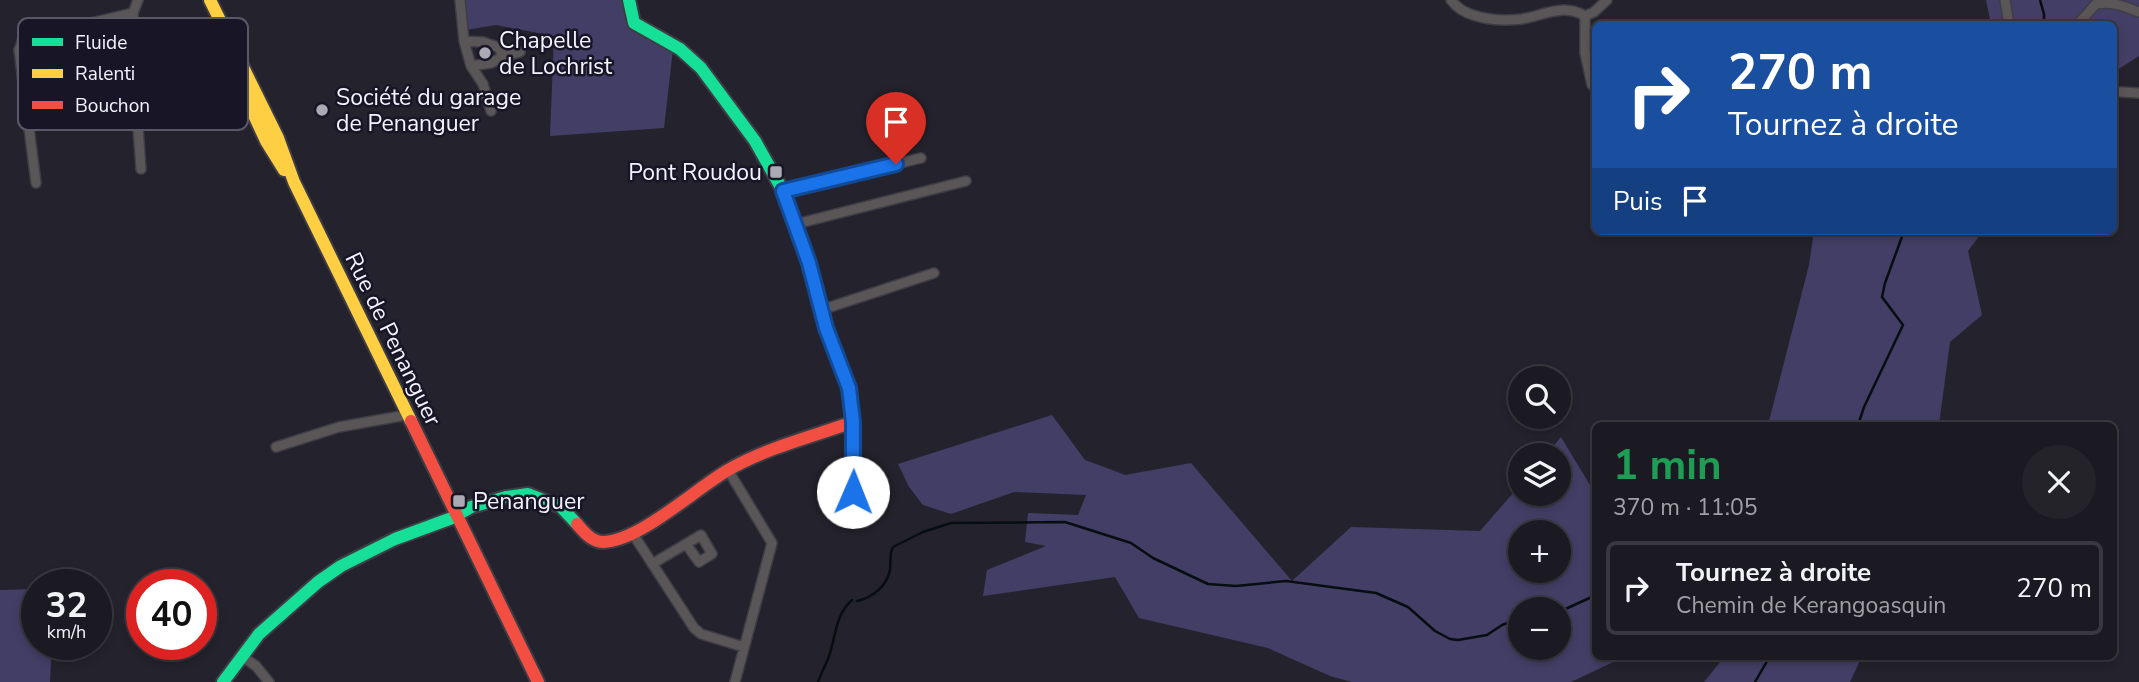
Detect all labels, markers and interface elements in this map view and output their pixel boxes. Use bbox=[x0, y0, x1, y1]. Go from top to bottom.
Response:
legend bbox=[18, 18, 248, 130]
place label: Chapelle de Lochrist bbox=[499, 25, 613, 82]
text: Fluide bbox=[75, 30, 127, 56]
text: 270 m bbox=[1728, 39, 1872, 106]
marker: Chapelle de Lochrist bbox=[477, 45, 493, 61]
icon: right bbox=[1613, 49, 1704, 140]
text: Ralenti bbox=[75, 61, 135, 87]
place label: Société du garage de Penanguer bbox=[336, 82, 521, 139]
pin bbox=[866, 92, 926, 164]
text: Bouchon bbox=[75, 93, 150, 119]
marker: Société du garage de Penanguer bbox=[314, 102, 330, 118]
icon: arrive bbox=[877, 103, 915, 141]
text: Tournez à droite bbox=[1728, 103, 1959, 146]
place label: Pont Roudou bbox=[628, 157, 762, 188]
marker: Pont Roudou bbox=[768, 164, 784, 180]
icon: arrive bbox=[1676, 182, 1714, 220]
text: Puis bbox=[1613, 184, 1662, 219]
street label: Rue de Penanguer bbox=[338, 247, 449, 432]
map controls bbox=[1508, 366, 1571, 660]
button: search bbox=[1508, 366, 1571, 429]
text: 1 min bbox=[1613, 437, 1722, 494]
button: layers bbox=[1508, 443, 1571, 506]
button: close bbox=[2022, 445, 2096, 519]
position arrow bbox=[816, 455, 890, 529]
place label: Penanguer bbox=[473, 486, 585, 517]
text: 370 m · 11:05 bbox=[1613, 492, 1758, 523]
marker: Penanguer bbox=[451, 493, 467, 509]
button: + bbox=[1508, 520, 1571, 583]
text: Tournez à droite bbox=[1676, 555, 1871, 590]
speed limit sign: 40 bbox=[126, 569, 217, 660]
icon: right bbox=[1617, 569, 1655, 607]
text: 270 m bbox=[2016, 571, 2092, 606]
text: 32 bbox=[45, 582, 88, 629]
text: Chemin de Kerangoasquin bbox=[1676, 590, 1946, 621]
button: − bbox=[1508, 597, 1571, 660]
text: km/h bbox=[47, 620, 86, 644]

